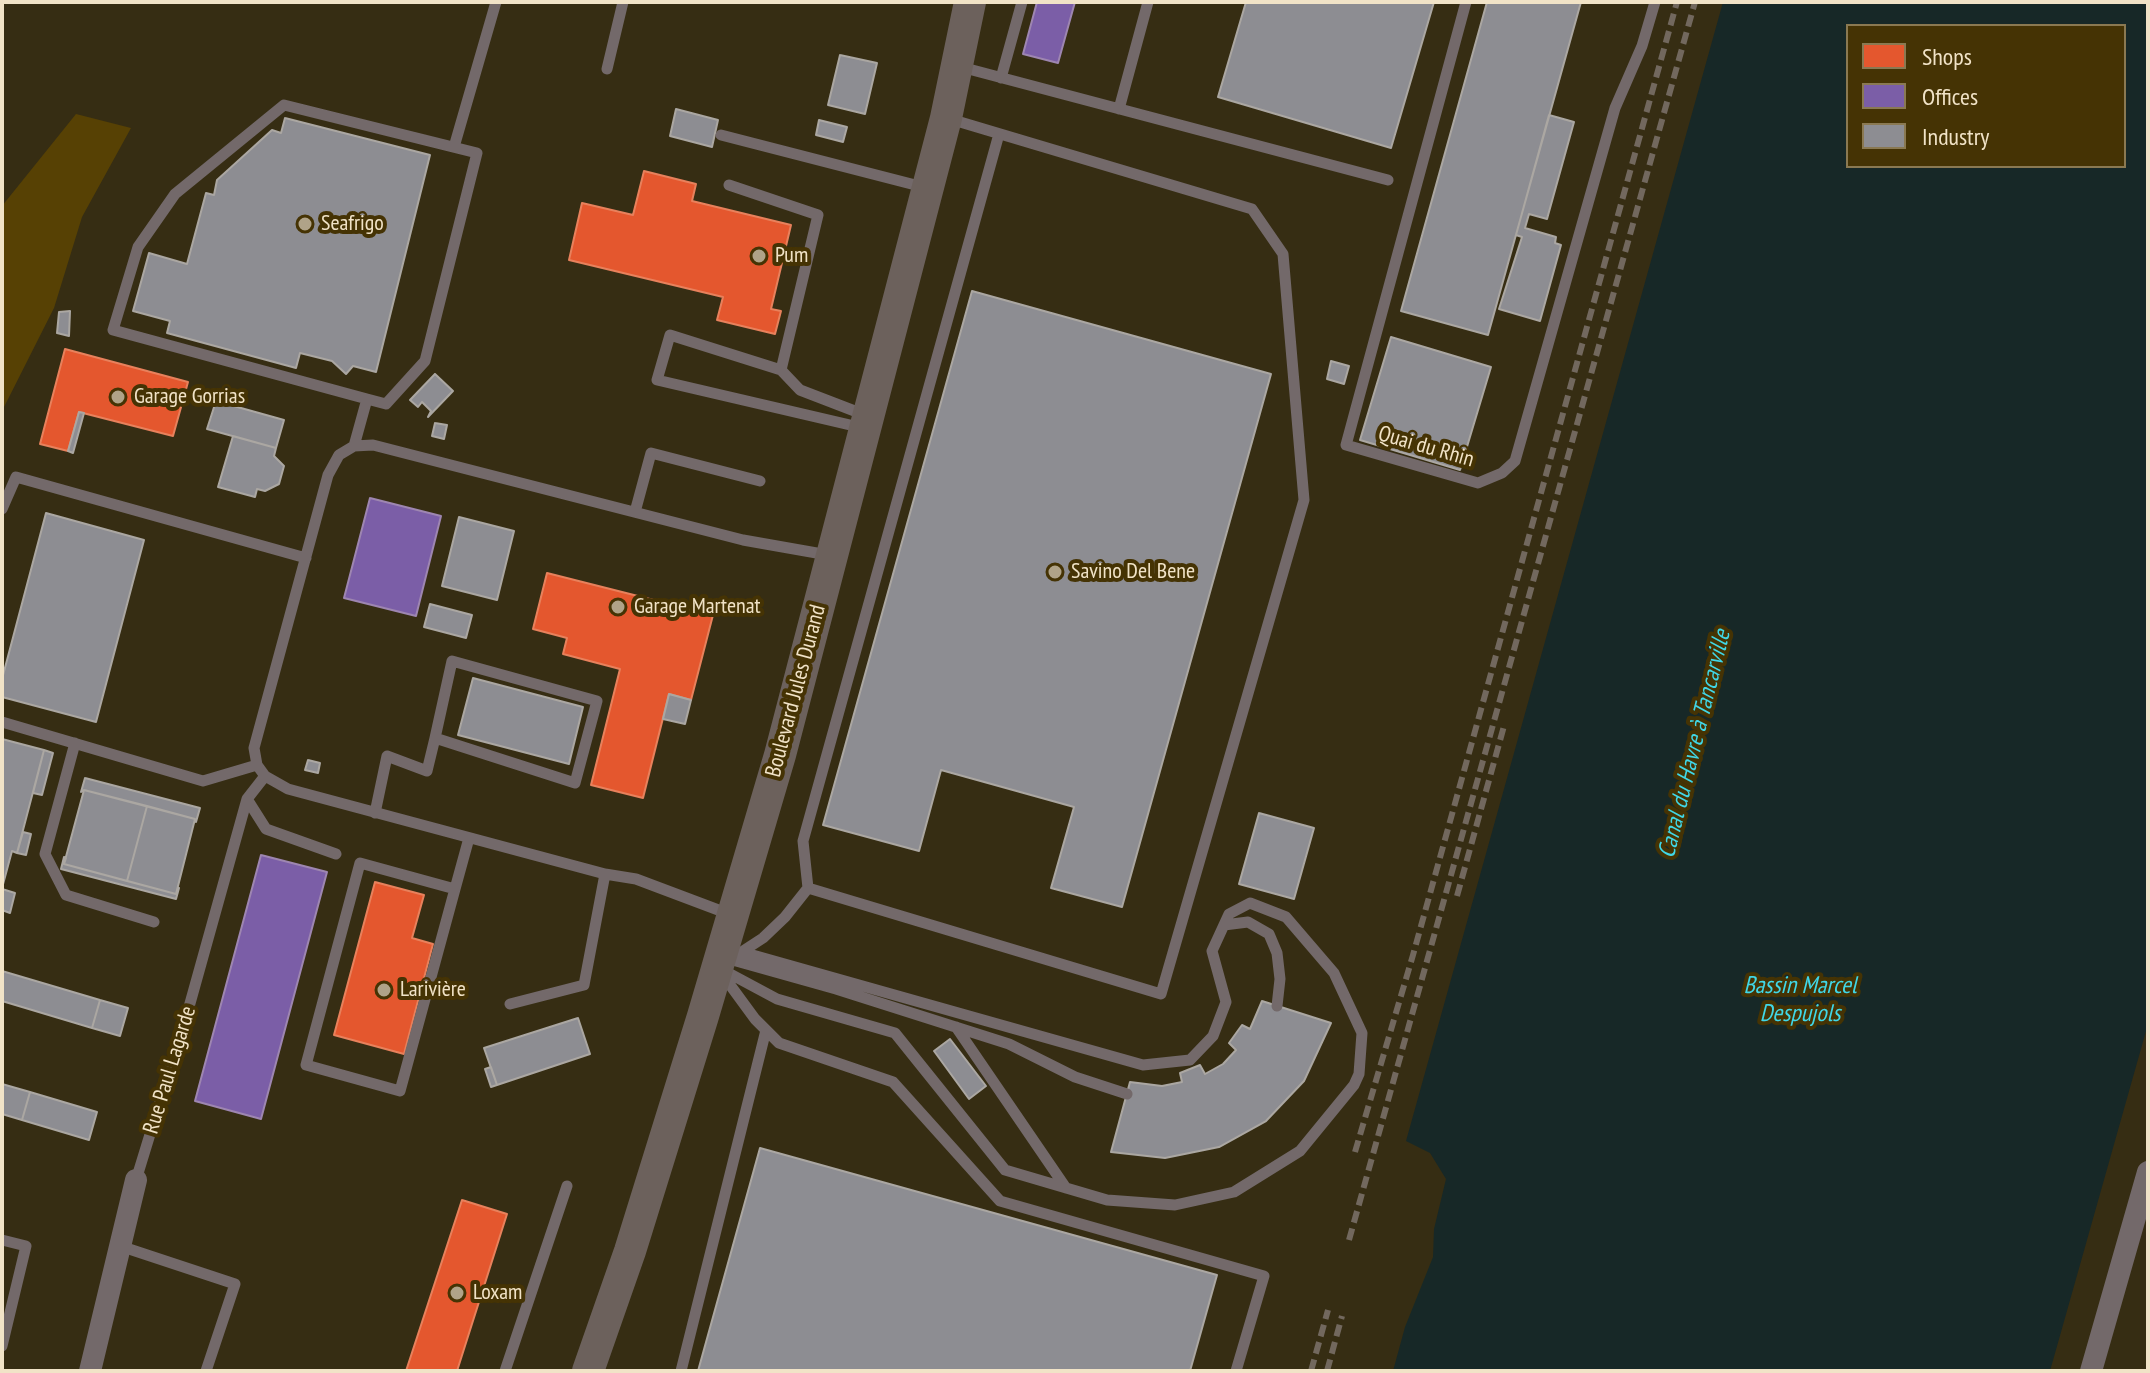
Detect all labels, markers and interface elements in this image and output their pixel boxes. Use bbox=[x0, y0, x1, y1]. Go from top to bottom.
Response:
legend bbox=[1846, 24, 2126, 168]
text: Shops bbox=[1922, 41, 1972, 72]
text: Offices bbox=[1922, 81, 1978, 112]
text: Industry bbox=[1922, 121, 1989, 152]
place label: Seafrigo bbox=[321, 211, 384, 237]
marker: Seafrigo bbox=[296, 215, 314, 233]
place label: Pum bbox=[775, 243, 808, 269]
marker: Pum bbox=[750, 247, 768, 265]
place label: Garage Gorrias bbox=[134, 384, 245, 410]
marker: Garage Gorrias bbox=[109, 388, 127, 406]
street label: Quai du Rhin bbox=[1375, 421, 1477, 473]
place label: Savino Del Bene bbox=[1071, 559, 1195, 585]
marker: Savino Del Bene bbox=[1046, 563, 1064, 581]
place label: Garage Martenat bbox=[634, 594, 761, 620]
marker: Garage Martenat bbox=[609, 598, 627, 616]
street label: Boulevard Jules Durand bbox=[760, 602, 832, 780]
water label: Canal du Havre à Tancarville bbox=[1653, 627, 1737, 861]
water label: Bassin Marcel Despujols bbox=[1743, 972, 1857, 1028]
place label: Larivière bbox=[400, 977, 466, 1003]
marker: Larivière bbox=[375, 981, 393, 999]
street label: Rue Paul Lagarde bbox=[138, 1003, 202, 1137]
place label: Loxam bbox=[473, 1280, 522, 1306]
marker: Loxam bbox=[448, 1284, 466, 1302]

